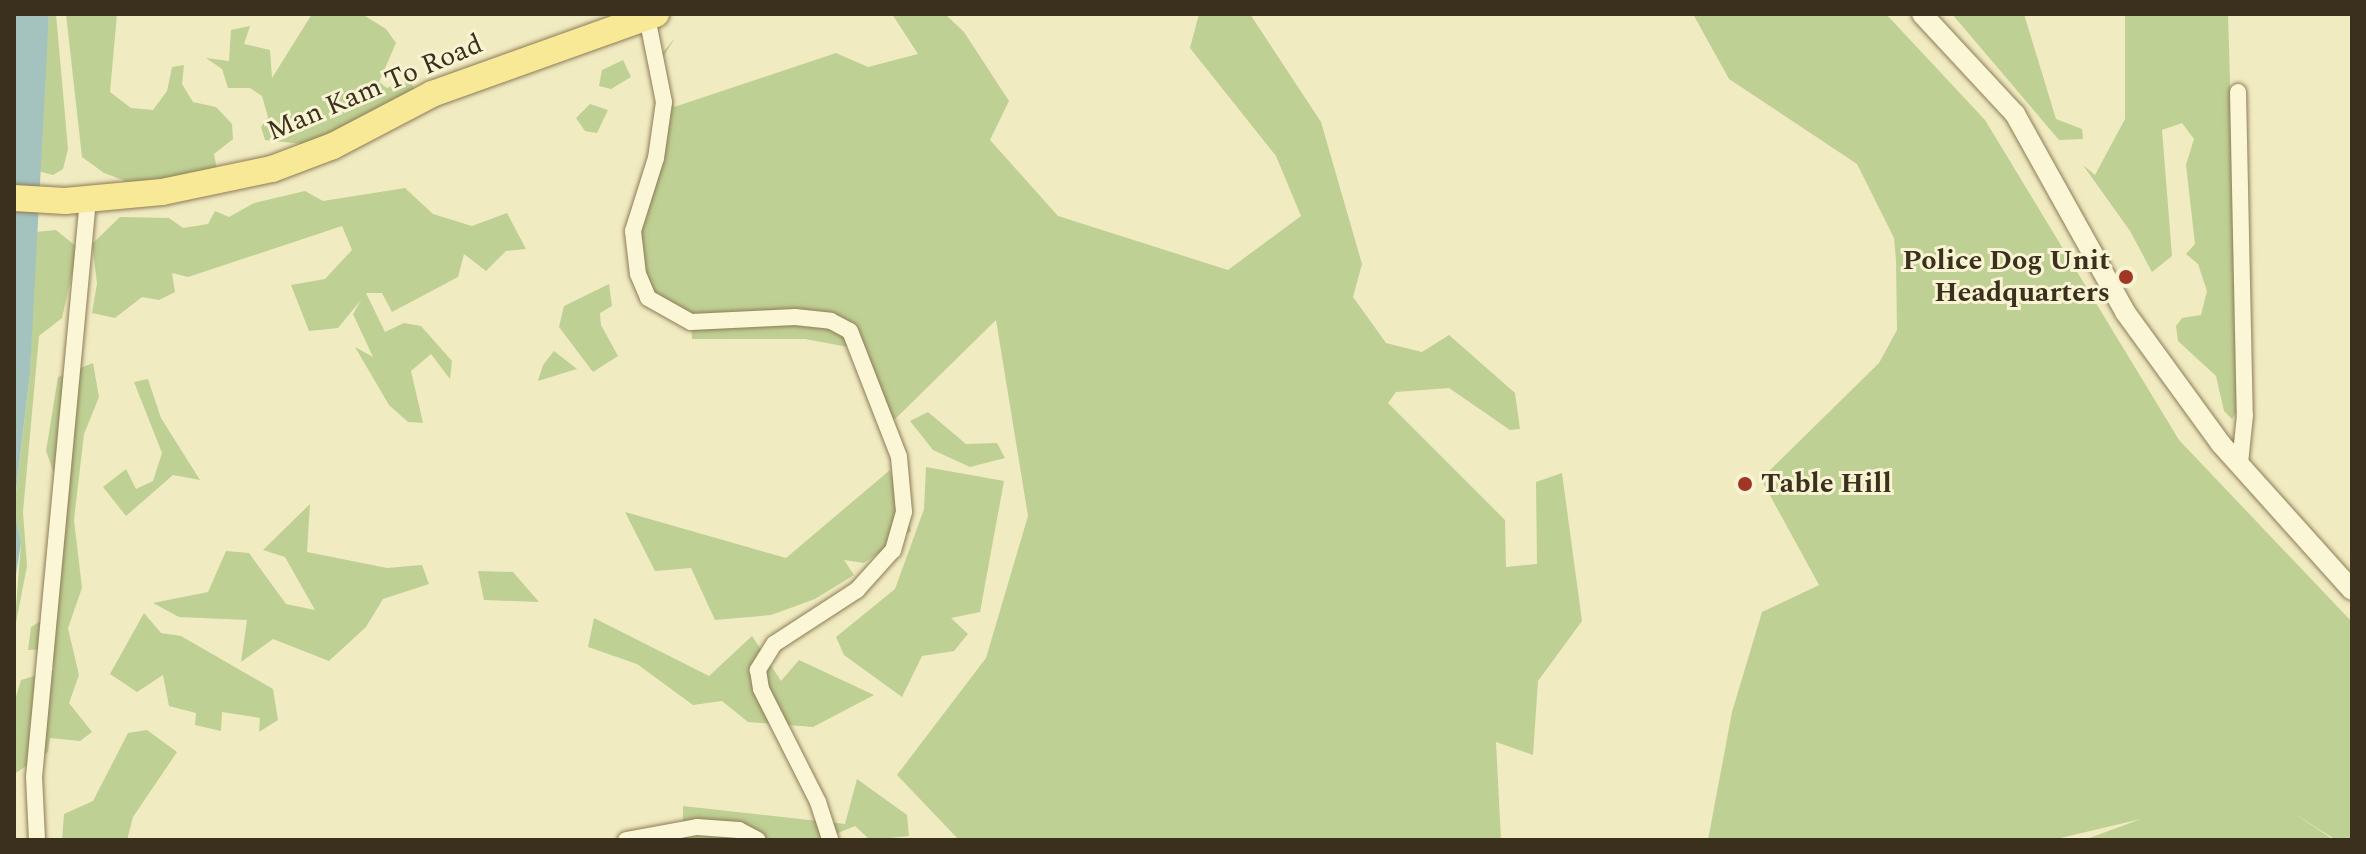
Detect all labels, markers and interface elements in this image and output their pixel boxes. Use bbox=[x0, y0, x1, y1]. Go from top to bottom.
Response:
street label: Man Kam To Road bbox=[262, 27, 488, 149]
place label: Police Dog Unit Headquarters bbox=[1902, 244, 2110, 310]
marker: Police Dog Unit Headquarters bbox=[2117, 268, 2135, 286]
place label: Table Hill bbox=[1761, 467, 1892, 501]
marker: Table Hill bbox=[1736, 475, 1754, 493]

